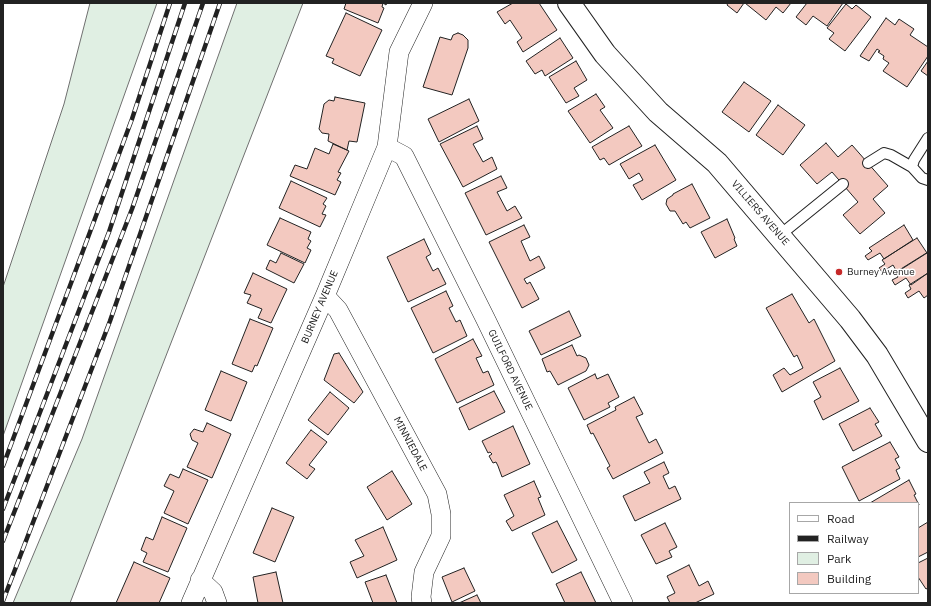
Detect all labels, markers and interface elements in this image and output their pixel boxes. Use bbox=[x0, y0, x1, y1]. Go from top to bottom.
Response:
street label: VILLIERS AVENUE bbox=[729, 178, 791, 248]
place label: Burney Avenue bbox=[847, 266, 915, 278]
marker: Burney Avenue bbox=[834, 267, 844, 277]
street label: BURNEY AVENUE bbox=[299, 269, 341, 345]
street label: GUILFORD AVENUE bbox=[485, 328, 535, 412]
street label: MINNIEDALE bbox=[391, 415, 429, 473]
legend bbox=[789, 502, 919, 594]
text: Road bbox=[827, 511, 855, 526]
text: Railway bbox=[827, 531, 869, 546]
text: Park bbox=[827, 551, 851, 566]
text: Building bbox=[827, 571, 871, 586]

